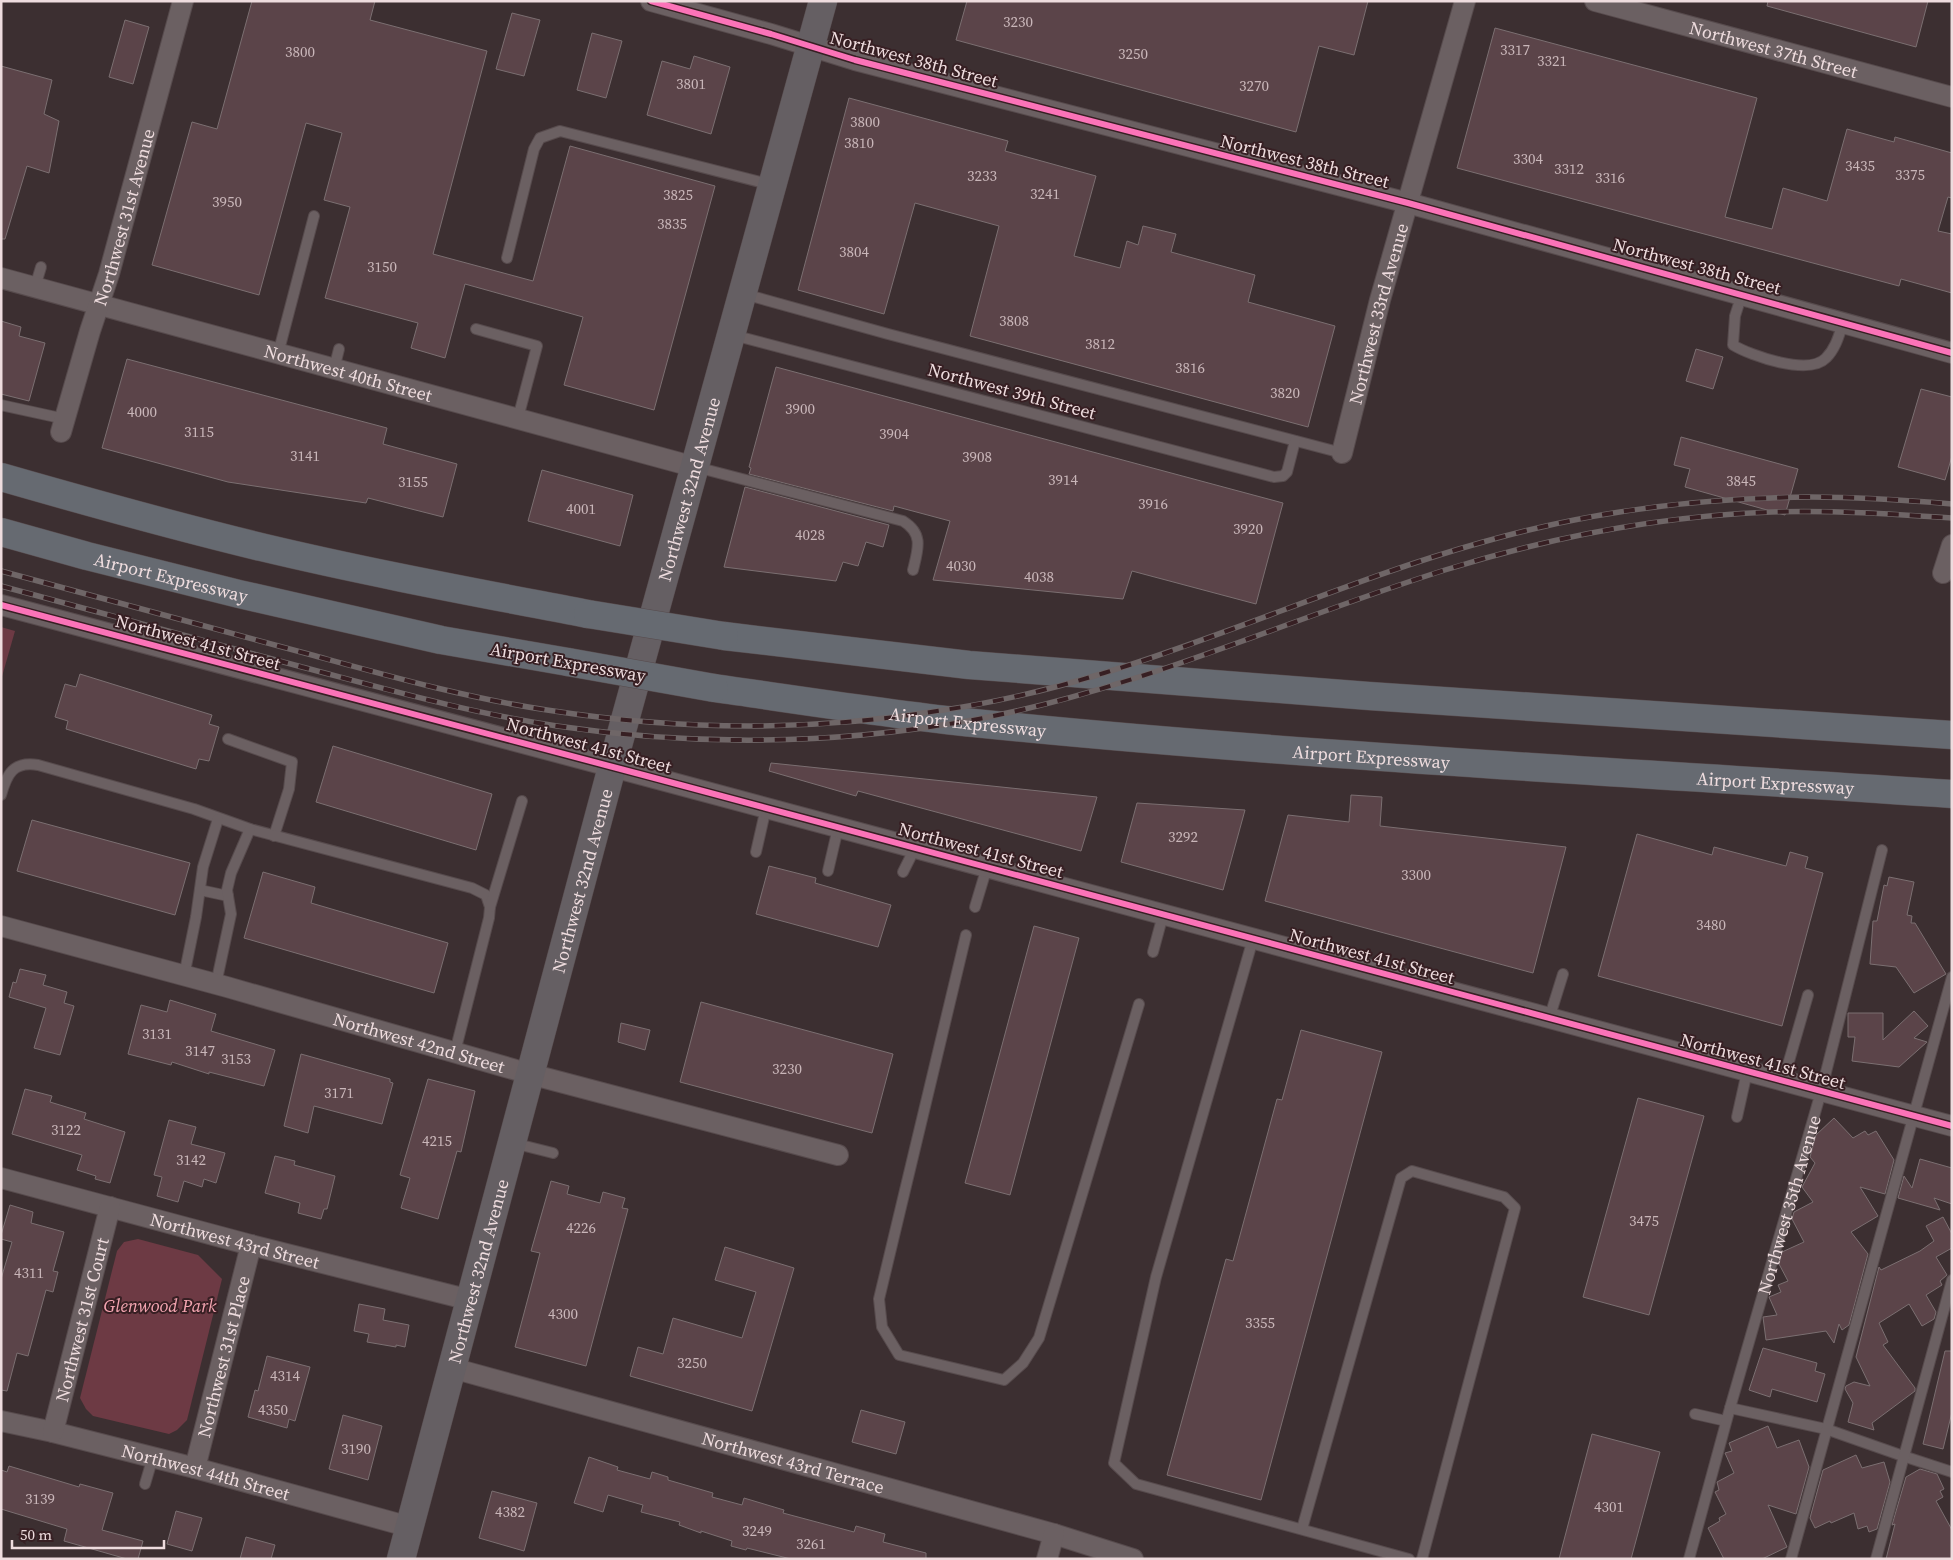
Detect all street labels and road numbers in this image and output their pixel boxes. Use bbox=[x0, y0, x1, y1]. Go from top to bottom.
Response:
street label: Northwest 37th Street bbox=[1687, 15, 1861, 84]
street label: Northwest 38th Street bbox=[827, 25, 1001, 93]
street label: Northwest 31st Avenue bbox=[87, 126, 160, 309]
street label: Northwest 38th Street bbox=[1218, 128, 1392, 194]
street label: Northwest 33rd Avenue bbox=[1342, 220, 1414, 407]
street label: Northwest 38th Street bbox=[1610, 232, 1784, 300]
street label: Northwest 40th Street bbox=[262, 338, 435, 407]
street label: Northwest 39th Street bbox=[925, 357, 1099, 425]
street label: Northwest 32nd Avenue bbox=[651, 394, 726, 584]
street label: Airport Expressway bbox=[92, 546, 251, 608]
street label: Northwest 41st Street bbox=[113, 608, 283, 676]
street label: Airport Expressway bbox=[488, 636, 649, 688]
street label: Airport Expressway bbox=[888, 701, 1048, 743]
street label: Northwest 41st Street bbox=[504, 711, 674, 779]
street label: Airport Expressway bbox=[1292, 738, 1452, 774]
street label: Airport Expressway bbox=[1696, 765, 1856, 800]
street label: Northwest 32nd Avenue bbox=[545, 786, 618, 976]
street label: Northwest 41st Street bbox=[896, 816, 1066, 884]
street label: Northwest 41st Street bbox=[1287, 922, 1457, 990]
street label: Northwest 42nd Street bbox=[330, 1006, 508, 1079]
street label: Northwest 41st Street bbox=[1678, 1027, 1848, 1095]
street label: Northwest 35th Avenue bbox=[1751, 1112, 1826, 1297]
street label: Northwest 32nd Avenue bbox=[441, 1176, 514, 1366]
street label: Northwest 43rd Street bbox=[148, 1206, 322, 1274]
street label: Northwest 31st Court bbox=[49, 1235, 114, 1404]
street label: Northwest 31st Place bbox=[191, 1273, 255, 1440]
street label: Northwest 43rd Terrace bbox=[699, 1425, 887, 1499]
street label: Northwest 44th Street bbox=[119, 1437, 293, 1506]

